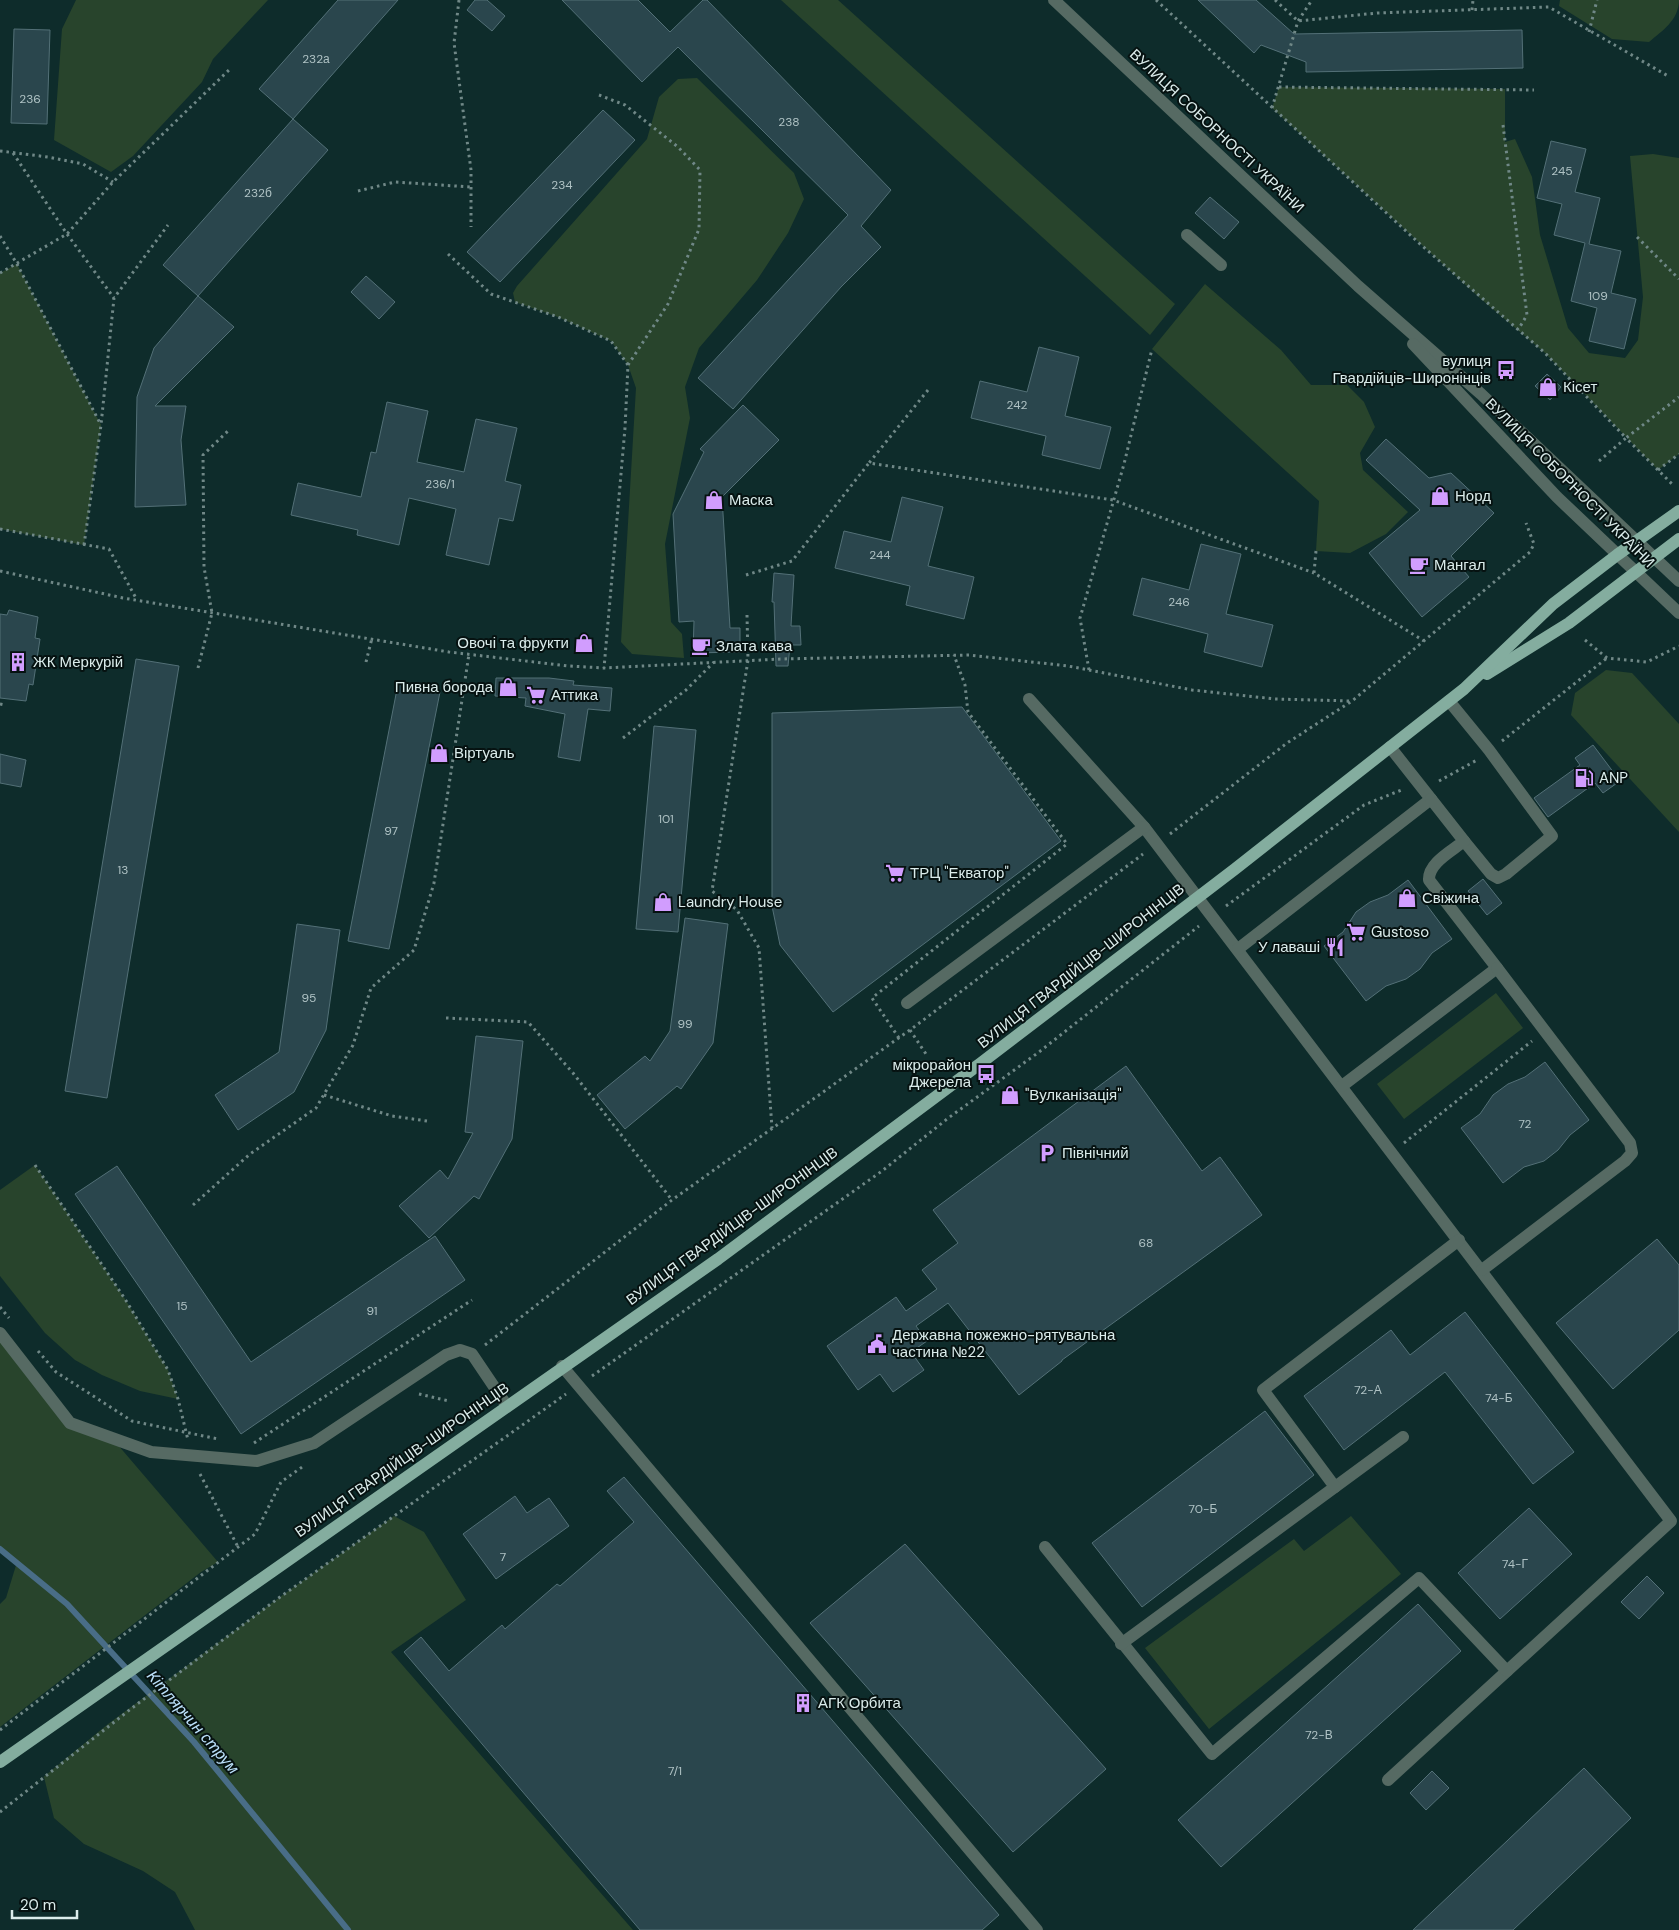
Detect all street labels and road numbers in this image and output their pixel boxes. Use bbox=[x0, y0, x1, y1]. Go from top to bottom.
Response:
street label: ВУЛИЦЯ СОБОРНОСТІ УКРАЇНИ bbox=[1125, 45, 1309, 217]
street label: ВУЛИЦЯ СОБОРНОСТІ УКРАЇНИ bbox=[1481, 394, 1659, 572]
street label: ВУЛИЦЯ ГВАРДІЙЦІВ-ШИРОНІНЦІВ bbox=[974, 879, 1188, 1053]
street label: ВУЛИЦЯ ГВАРДІЙЦІВ-ШИРОНІНЦІВ bbox=[622, 1142, 842, 1310]
street label: ВУЛИЦЯ ГВАРДІЙЦІВ-ШИРОНІНЦІВ bbox=[291, 1378, 513, 1542]

